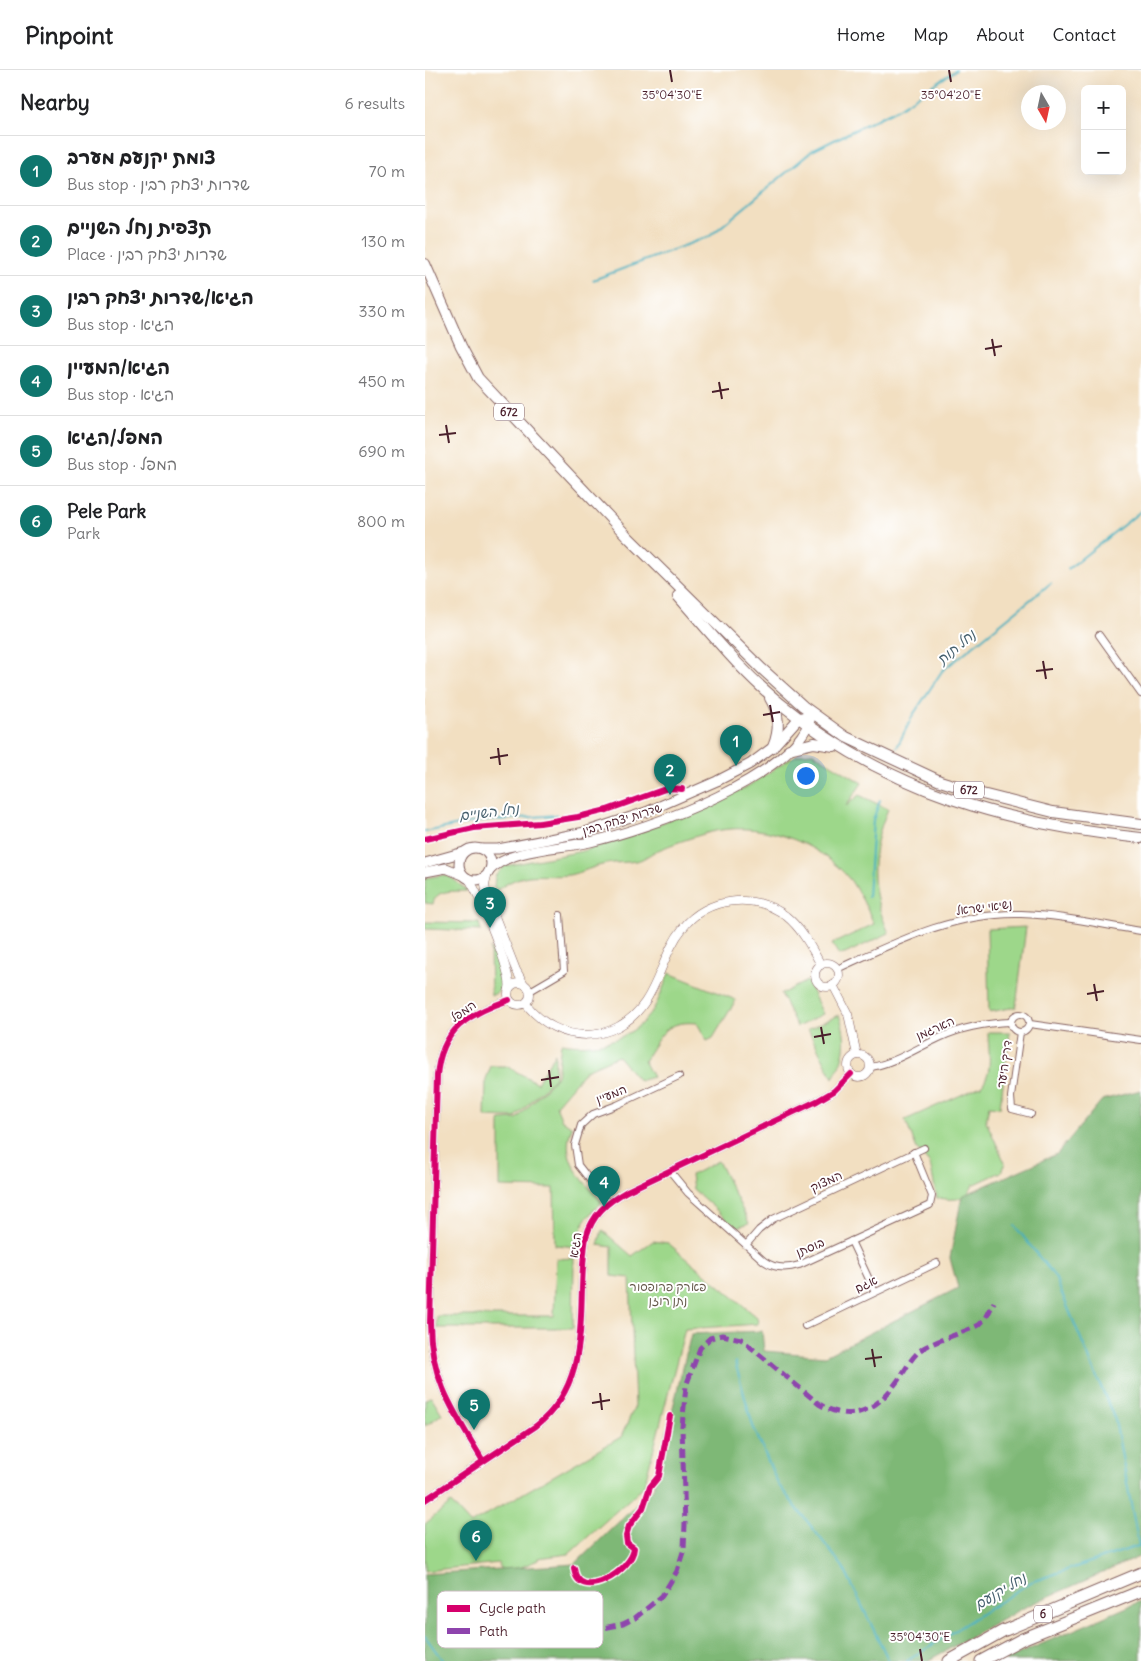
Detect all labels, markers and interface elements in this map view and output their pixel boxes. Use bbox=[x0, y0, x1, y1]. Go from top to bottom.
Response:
text: Pinpoint bbox=[25, 20, 113, 50]
text: Home bbox=[837, 23, 885, 46]
text: Map bbox=[913, 23, 948, 46]
text: About bbox=[976, 23, 1024, 46]
text: Contact bbox=[1052, 23, 1116, 46]
north arrow bbox=[1021, 85, 1066, 130]
map controls bbox=[1081, 85, 1126, 175]
button: + bbox=[1081, 85, 1126, 130]
text: 35°04'30"E bbox=[642, 87, 702, 102]
text: 35°04'20"E bbox=[921, 87, 981, 102]
text: Nearby bbox=[20, 89, 90, 116]
text: 6 results bbox=[344, 93, 405, 113]
button: − bbox=[1081, 130, 1126, 175]
text: צומת יקנעם מערב bbox=[67, 145, 216, 169]
text: 1 bbox=[33, 161, 39, 181]
text: 70 m bbox=[369, 161, 405, 181]
text: Bus stop · שדרות יצחק רבין bbox=[67, 174, 250, 194]
text: תצפית נחל השניים bbox=[67, 215, 212, 239]
text: 2 bbox=[32, 231, 40, 251]
text: 130 m bbox=[361, 231, 405, 251]
text: Place · שדרות יצחק רבין bbox=[67, 244, 227, 264]
text: הגיא/שדרות יצחק רבין bbox=[67, 285, 254, 309]
text: 3 bbox=[31, 301, 41, 321]
text: 330 m bbox=[358, 301, 405, 321]
text: Bus stop · הגיא bbox=[67, 314, 174, 334]
text: הגיא/המעיין bbox=[67, 355, 170, 379]
text: 4 bbox=[31, 371, 41, 391]
text: 450 m bbox=[358, 371, 405, 391]
text: Bus stop · הגיא bbox=[67, 384, 174, 404]
road number: 672 bbox=[494, 404, 524, 421]
text: המפל/הגיא bbox=[67, 425, 163, 449]
text: 5 bbox=[31, 441, 41, 461]
text: 690 m bbox=[358, 441, 405, 461]
text: Bus stop · המפל bbox=[67, 454, 177, 474]
text: Pele Park bbox=[67, 499, 146, 523]
text: 6 bbox=[31, 511, 41, 531]
text: 800 m bbox=[357, 511, 405, 531]
text: Park bbox=[67, 523, 100, 543]
water label: נחל תות bbox=[932, 625, 980, 669]
pin: 1 bbox=[720, 725, 752, 766]
pin: 2 bbox=[654, 754, 686, 795]
your location bbox=[793, 763, 819, 789]
road number: 672 bbox=[954, 782, 984, 798]
water label: נחל השניים bbox=[458, 799, 521, 825]
street label: שדרות יצחק רבין bbox=[580, 800, 664, 838]
pin: 3 bbox=[474, 887, 506, 928]
street label: נשיאי ישראל bbox=[955, 896, 1013, 918]
street label: המפל bbox=[447, 997, 479, 1025]
street label: הארגמן bbox=[913, 1013, 957, 1044]
street label: דרך היער bbox=[993, 1039, 1015, 1089]
street label: המעיין bbox=[593, 1081, 629, 1107]
pin: 4 bbox=[588, 1166, 620, 1207]
street label: המצוק bbox=[808, 1167, 844, 1195]
street label: הגיא bbox=[566, 1231, 584, 1259]
street label: בוסתן bbox=[793, 1234, 827, 1260]
street label: אגם bbox=[852, 1272, 880, 1296]
park label: פארק פרופסור נתן רוזן bbox=[630, 1279, 707, 1308]
pin: 5 bbox=[458, 1389, 490, 1430]
pin: 6 bbox=[460, 1520, 492, 1561]
water label: נחל יקנעם bbox=[971, 1568, 1030, 1613]
legend bbox=[437, 1591, 603, 1648]
text: Cycle path bbox=[479, 1599, 546, 1617]
road number: 6 bbox=[1034, 1606, 1052, 1622]
text: Path bbox=[479, 1622, 508, 1640]
text: 35°04'30"E bbox=[890, 1629, 950, 1644]

